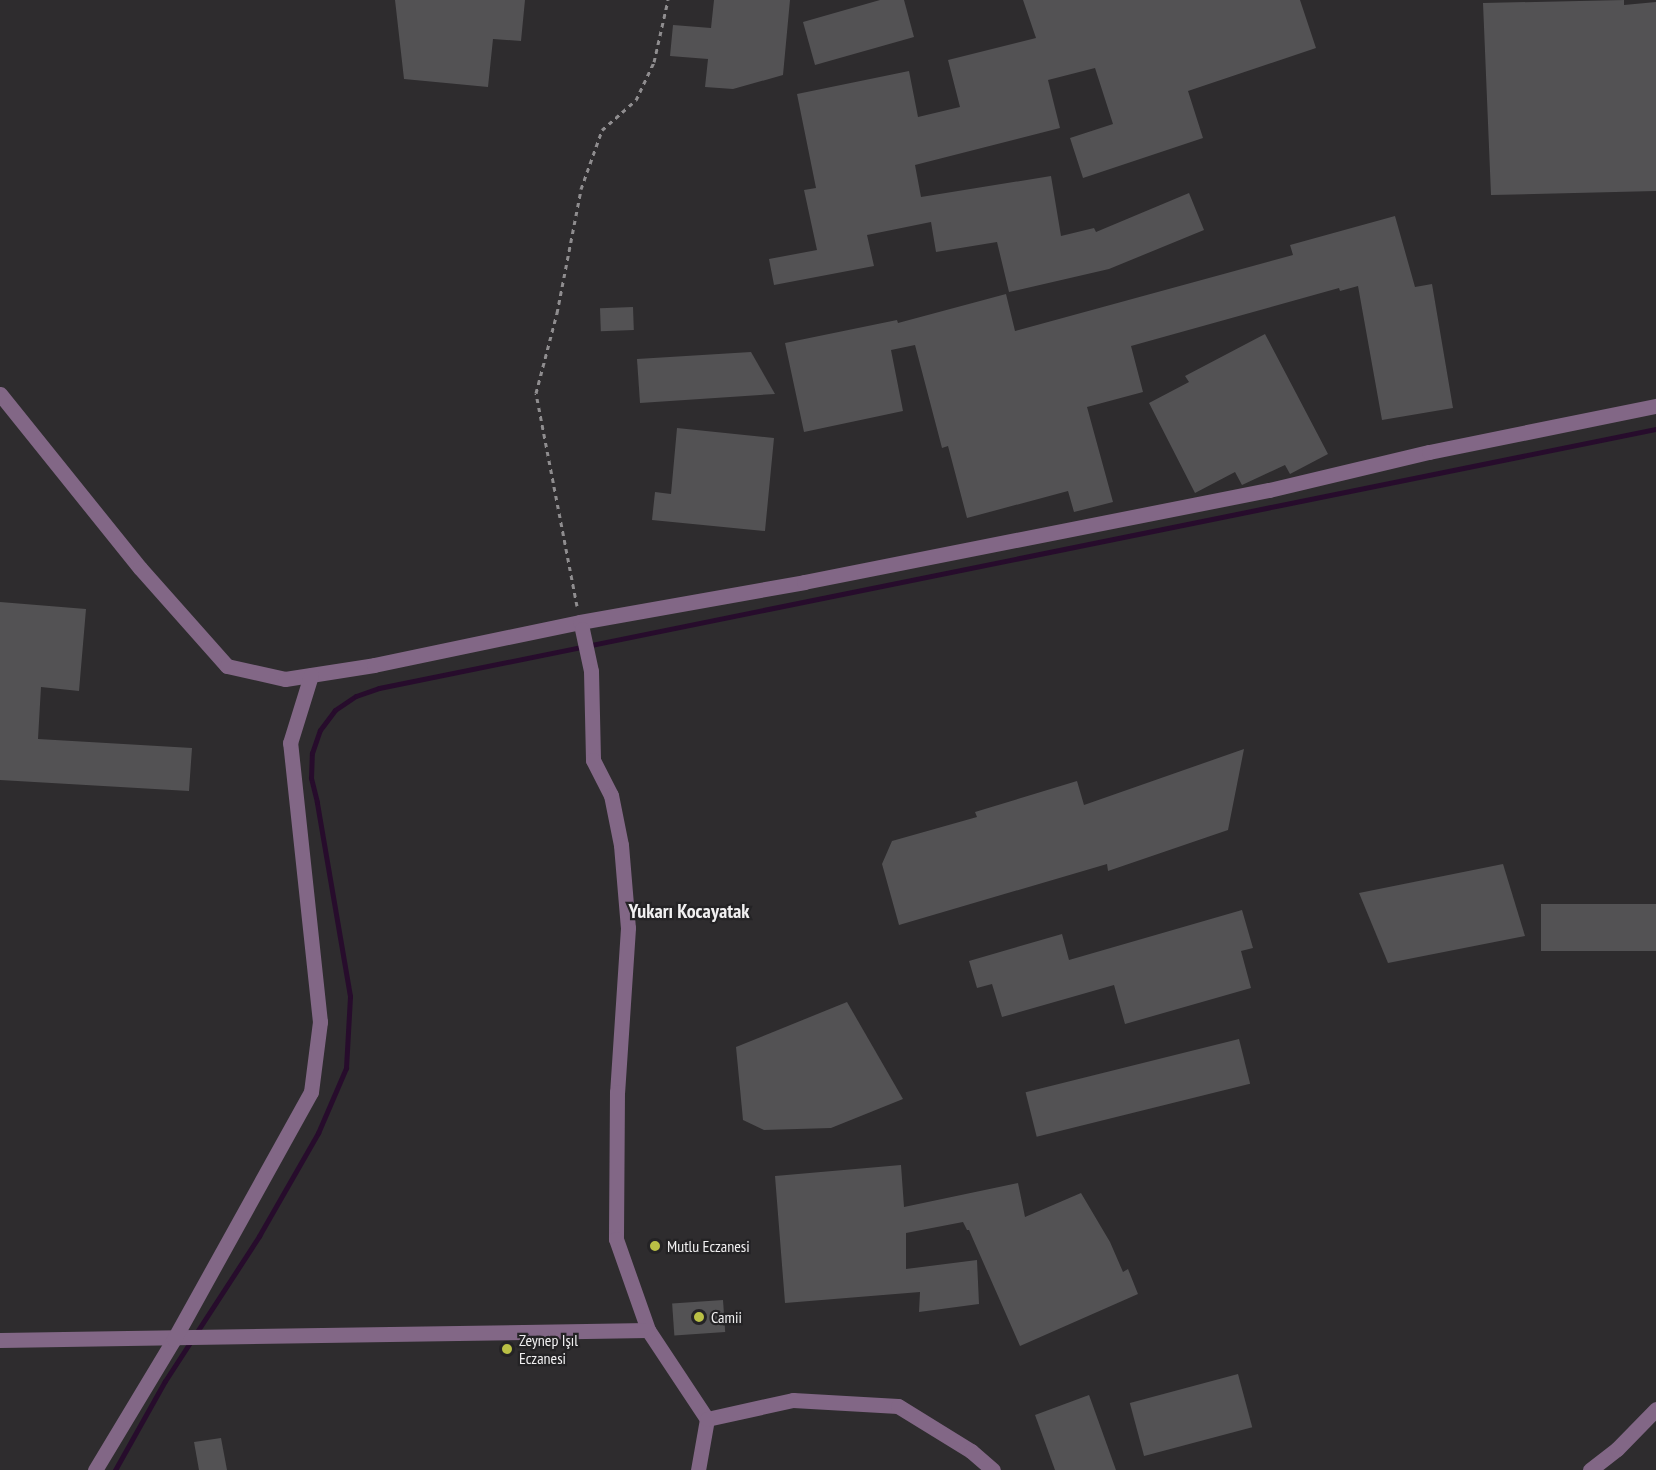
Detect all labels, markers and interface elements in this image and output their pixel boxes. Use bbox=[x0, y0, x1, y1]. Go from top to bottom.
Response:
district label: Yukarı Kocayatak bbox=[629, 899, 749, 923]
place label: Mutlu Eczanesi bbox=[667, 1236, 750, 1256]
marker: Mutlu Eczanesi bbox=[648, 1239, 662, 1253]
place label: Camii bbox=[711, 1307, 742, 1327]
marker: Camii bbox=[692, 1310, 706, 1324]
place label: Zeynep Işıl Eczanesi bbox=[519, 1330, 578, 1368]
marker: Zeynep Işıl Eczanesi bbox=[500, 1342, 514, 1356]

